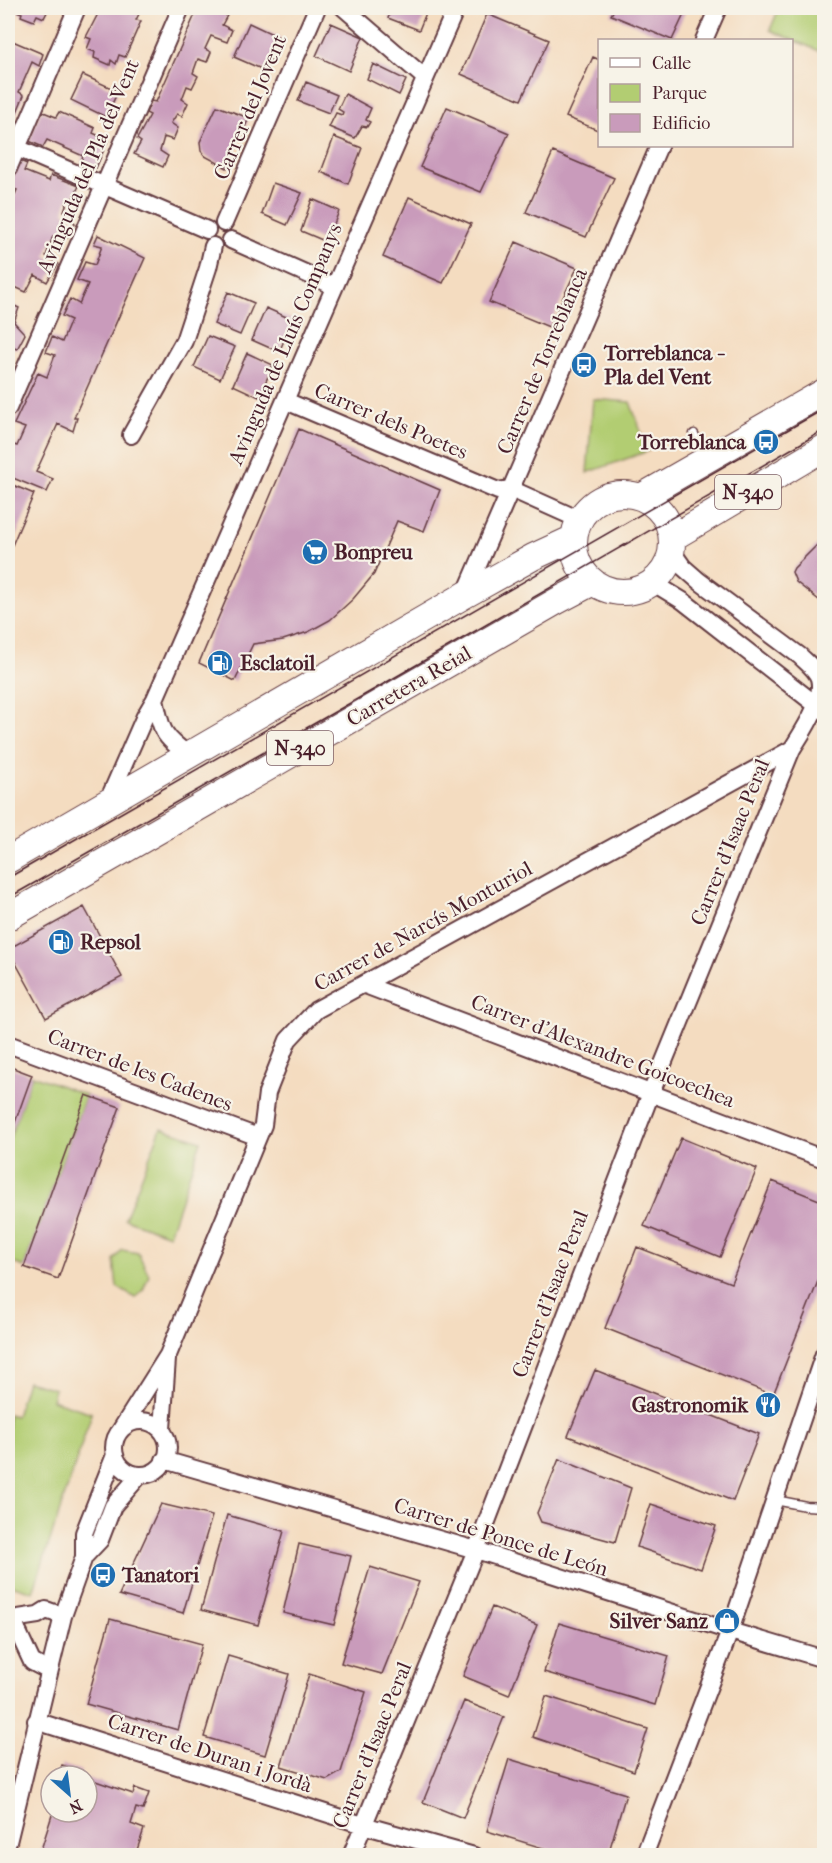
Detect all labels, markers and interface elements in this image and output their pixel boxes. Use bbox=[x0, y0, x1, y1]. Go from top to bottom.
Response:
street label: Carrer del Jovent bbox=[209, 30, 292, 183]
legend bbox=[598, 39, 793, 147]
text: Calle bbox=[652, 53, 691, 74]
street label: Avinguda del Pla del Vent bbox=[32, 55, 144, 278]
text: Parque bbox=[652, 83, 707, 104]
text: Edificio bbox=[652, 113, 710, 134]
street label: Avinguda de Lluís Companys bbox=[223, 220, 347, 469]
street label: Carrer de Torreblanca bbox=[492, 264, 592, 458]
place label: Torreblanca - Pla del Vent bbox=[603, 341, 726, 389]
bus stop icon: Torreblanca - Pla del Vent bbox=[569, 350, 599, 380]
street label: Carrer dels Poetes bbox=[311, 378, 471, 464]
bus stop icon: Torreblanca bbox=[751, 427, 781, 457]
place label: Torreblanca bbox=[637, 430, 747, 454]
road number: N-340 bbox=[715, 475, 781, 509]
supermarket icon: Bonpreu bbox=[300, 537, 330, 567]
place label: Bonpreu bbox=[334, 540, 413, 564]
street label: Carretera Reial bbox=[342, 640, 476, 731]
fuel station icon: Esclatoil bbox=[205, 648, 235, 678]
place label: Esclatoil bbox=[240, 651, 315, 675]
road number: N-340 bbox=[267, 731, 333, 765]
street label: Carrer d'Isaac Peral bbox=[686, 755, 774, 929]
street label: Carrer de Narcís Monturiol bbox=[310, 856, 536, 996]
fuel station icon: Repsol bbox=[46, 927, 76, 957]
place label: Repsol bbox=[80, 930, 141, 954]
street label: Carrer d'Alexandre Goicoechea bbox=[468, 990, 739, 1113]
street label: Carrer de les Cadenes bbox=[44, 1024, 236, 1116]
street label: Carrer d'Isaac Peral bbox=[507, 1207, 593, 1381]
restaurant icon: Gastronomik bbox=[753, 1390, 783, 1420]
place label: Gastronomik bbox=[632, 1393, 749, 1417]
street label: Carrer de Ponce de León bbox=[391, 1493, 611, 1581]
bus stop icon: Tanatori bbox=[88, 1560, 118, 1590]
place label: Tanatori bbox=[121, 1563, 200, 1587]
shop icon: Silver Sanz bbox=[712, 1606, 742, 1636]
place label: Silver Sanz bbox=[610, 1609, 709, 1633]
street label: Carrer d'Isaac Peral bbox=[328, 1658, 416, 1832]
street label: Carrer de Duran i Jordà bbox=[105, 1709, 315, 1797]
north arrow bbox=[39, 1764, 99, 1824]
text: N bbox=[65, 1796, 86, 1818]

